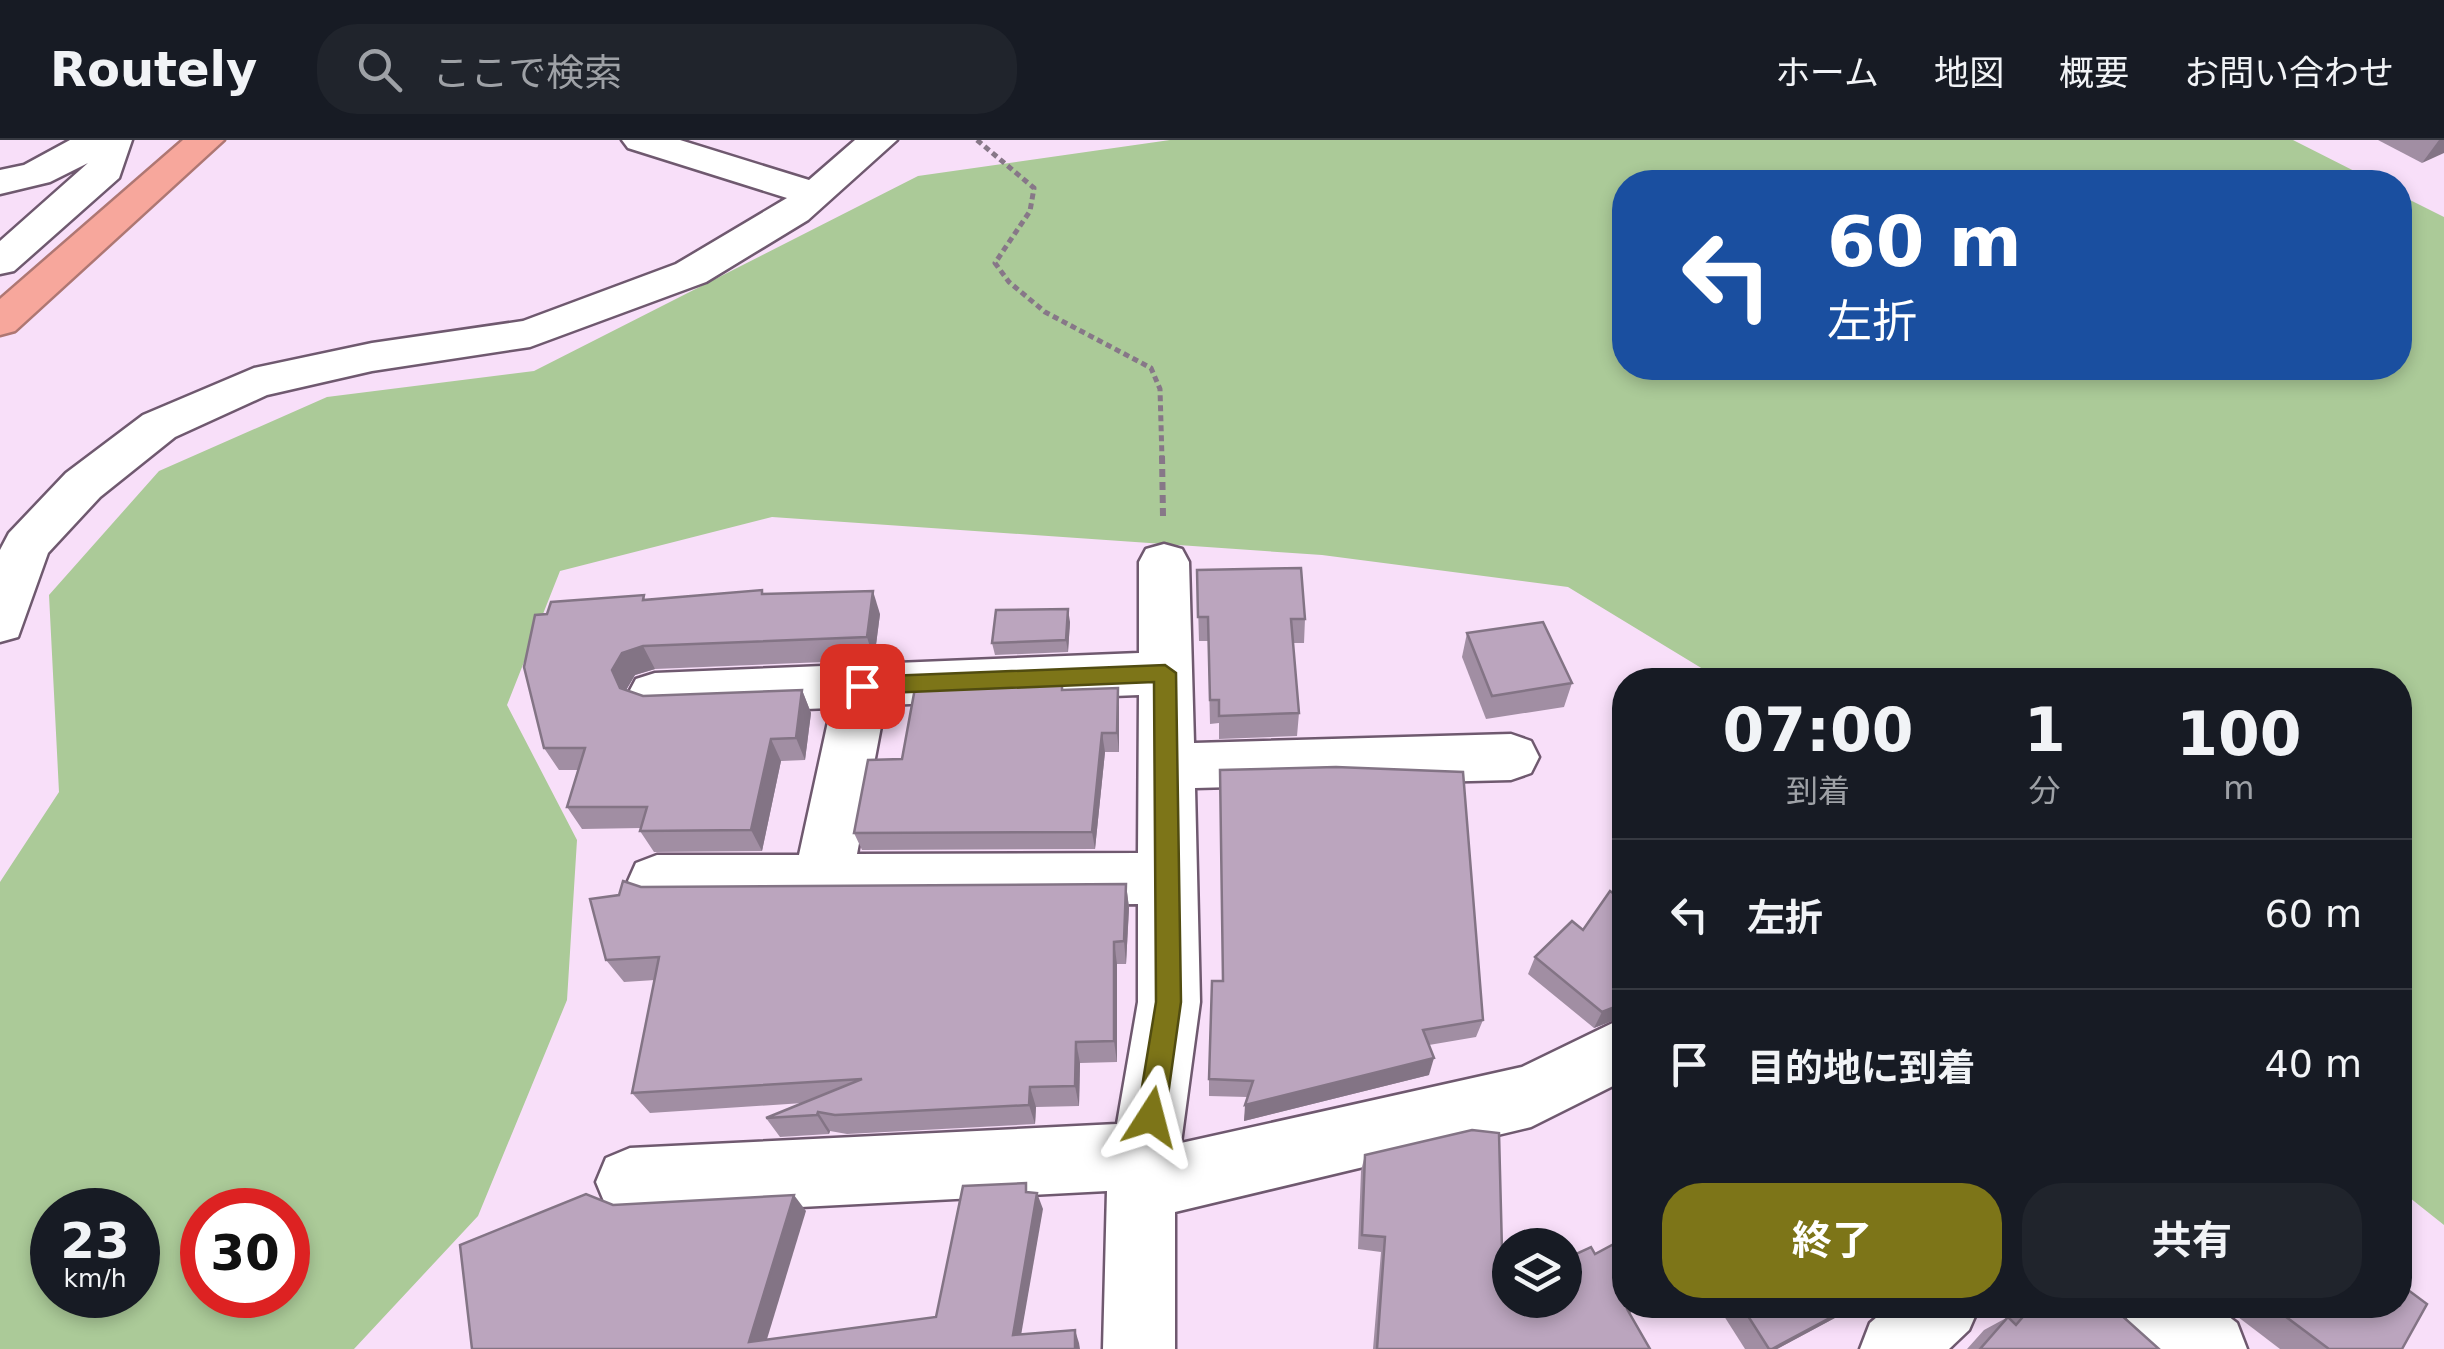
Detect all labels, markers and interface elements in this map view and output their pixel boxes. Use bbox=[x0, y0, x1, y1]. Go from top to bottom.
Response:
search box bbox=[317, 24, 1017, 114]
text: Routely bbox=[50, 41, 257, 97]
icon: search bbox=[352, 42, 407, 97]
text: ここで検索 bbox=[432, 51, 622, 95]
text: ホーム bbox=[1775, 53, 1879, 93]
text: 地図 bbox=[1934, 53, 2004, 93]
text: 概要 bbox=[2059, 53, 2129, 93]
text: お問い合わせ bbox=[2184, 53, 2394, 93]
text: 60 m bbox=[1827, 201, 2022, 283]
icon: left bbox=[1662, 210, 1792, 340]
text: 左折 bbox=[1827, 295, 1917, 348]
pin bbox=[820, 644, 905, 729]
icon: arrive bbox=[835, 659, 890, 714]
text: 07:00 bbox=[1723, 695, 1914, 765]
text: 1 bbox=[2024, 695, 2066, 765]
text: 100 bbox=[2176, 699, 2302, 769]
text: m bbox=[2223, 769, 2254, 807]
text: 到着 bbox=[1786, 772, 1850, 810]
text: 分 bbox=[2029, 772, 2061, 810]
icon: left bbox=[1662, 887, 1717, 942]
text: 60 m bbox=[2265, 892, 2362, 936]
text: 左折 bbox=[1747, 896, 1823, 940]
icon: arrive bbox=[1662, 1037, 1717, 1092]
text: 40 m bbox=[2265, 1042, 2362, 1086]
text: 目的地に到着 bbox=[1747, 1046, 1975, 1090]
position arrow bbox=[1099, 1065, 1203, 1169]
button: 終了 bbox=[1662, 1183, 2002, 1298]
button: 共有 bbox=[2022, 1183, 2362, 1298]
speed limit sign: 30 bbox=[180, 1188, 310, 1318]
text: 23 bbox=[60, 1212, 130, 1270]
map controls bbox=[1492, 1228, 1582, 1318]
button: layers bbox=[1492, 1228, 1582, 1318]
text: km/h bbox=[63, 1264, 127, 1293]

